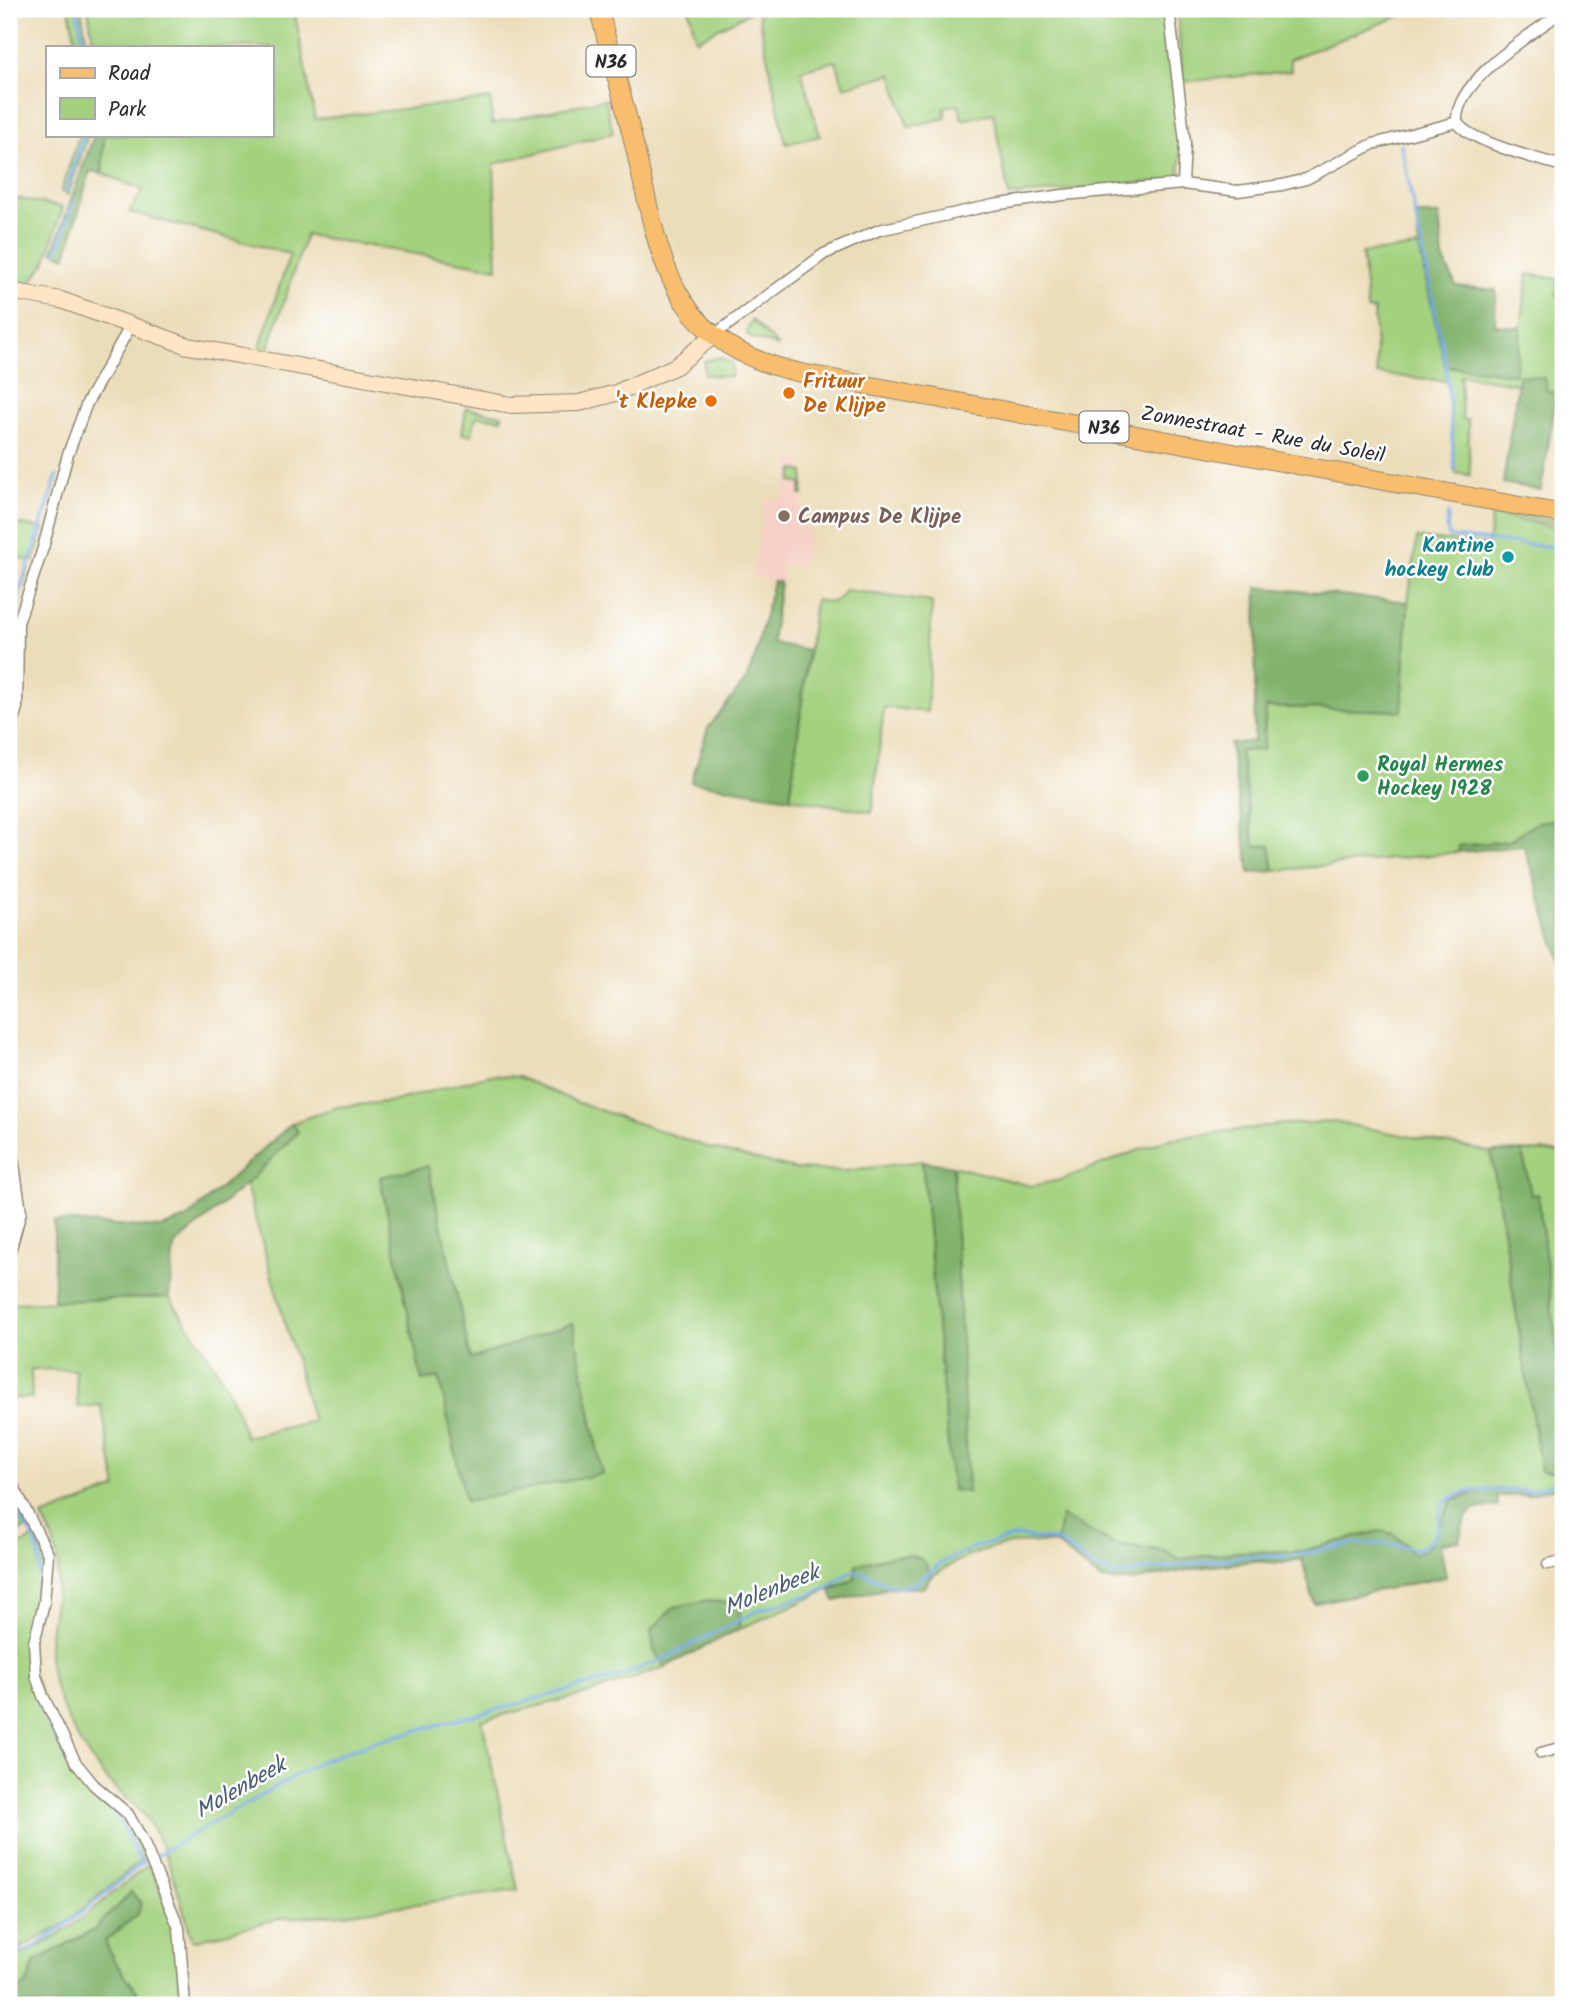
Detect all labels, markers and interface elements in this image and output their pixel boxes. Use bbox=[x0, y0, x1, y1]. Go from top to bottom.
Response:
road number: N36 bbox=[586, 45, 636, 76]
legend bbox=[46, 46, 273, 136]
text: Road bbox=[108, 58, 151, 91]
text: Park bbox=[108, 94, 146, 127]
place label: Frituur De Klijpe bbox=[803, 366, 886, 423]
marker: Frituur De Klijpe bbox=[781, 385, 797, 401]
place label: 't Klepke bbox=[614, 386, 697, 419]
marker: 't Klepke bbox=[703, 393, 719, 409]
street label: Zonnestraat - Rue du Soleil bbox=[1138, 398, 1387, 473]
road number: N36 bbox=[1080, 412, 1128, 442]
place label: Campus De Klijpe bbox=[798, 501, 961, 534]
marker: Campus De Klijpe bbox=[776, 508, 792, 524]
place label: Kantine hockey club bbox=[1385, 530, 1494, 587]
marker: Kantine hockey club bbox=[1500, 549, 1516, 565]
place label: Royal Hermes Hockey 1928 bbox=[1377, 749, 1503, 806]
marker: Royal Hermes Hockey 1928 bbox=[1355, 768, 1371, 784]
water label: Molenbeek bbox=[718, 1554, 828, 1626]
water label: Molenbeek bbox=[189, 1746, 296, 1829]

